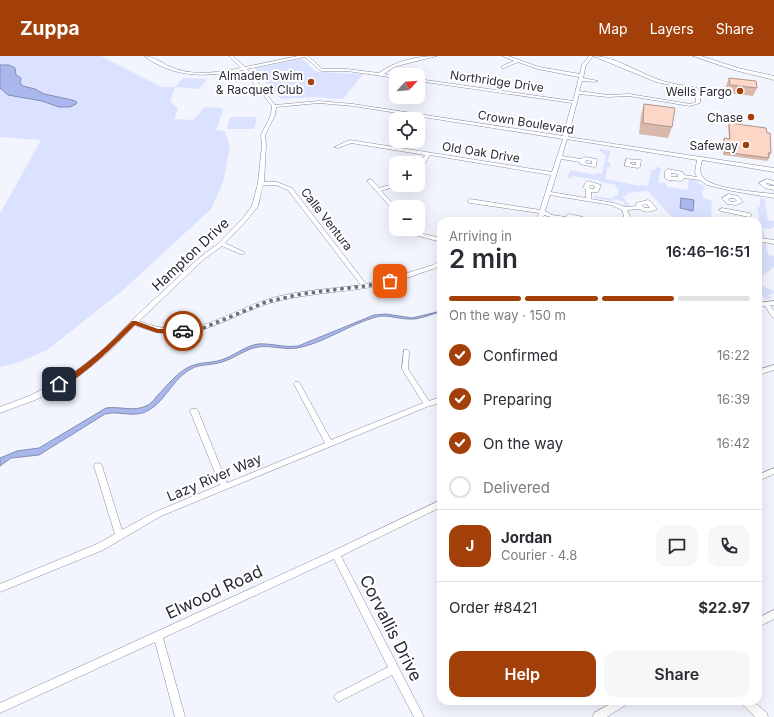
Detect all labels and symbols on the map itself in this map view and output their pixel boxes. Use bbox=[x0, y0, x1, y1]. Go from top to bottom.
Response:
street label: Northridge Drive bbox=[449, 67, 545, 95]
place label: Almaden Swim & Racquet Club bbox=[216, 68, 303, 97]
north arrow bbox=[389, 68, 425, 104]
marker: Almaden Swim & Racquet Club bbox=[306, 77, 316, 87]
place label: Wells Fargo bbox=[666, 84, 732, 99]
marker: Wells Fargo bbox=[735, 86, 745, 96]
street label: Crown Boulevard bbox=[477, 107, 575, 137]
place label: Chase bbox=[707, 110, 743, 125]
marker: Chase bbox=[746, 112, 756, 122]
street label: Old Oak Drive bbox=[441, 138, 521, 166]
place label: Safeway bbox=[690, 138, 738, 153]
marker: Safeway bbox=[741, 140, 751, 150]
street label: Calle Ventura bbox=[298, 185, 356, 253]
street label: Hampton Drive bbox=[148, 214, 232, 294]
pin bbox=[373, 264, 407, 298]
courier bbox=[163, 311, 203, 351]
pin bbox=[42, 367, 76, 401]
street label: Lazy River Way bbox=[164, 449, 264, 505]
street label: Elwood Road bbox=[162, 561, 266, 623]
street label: Corvallis Drive bbox=[356, 572, 426, 685]

